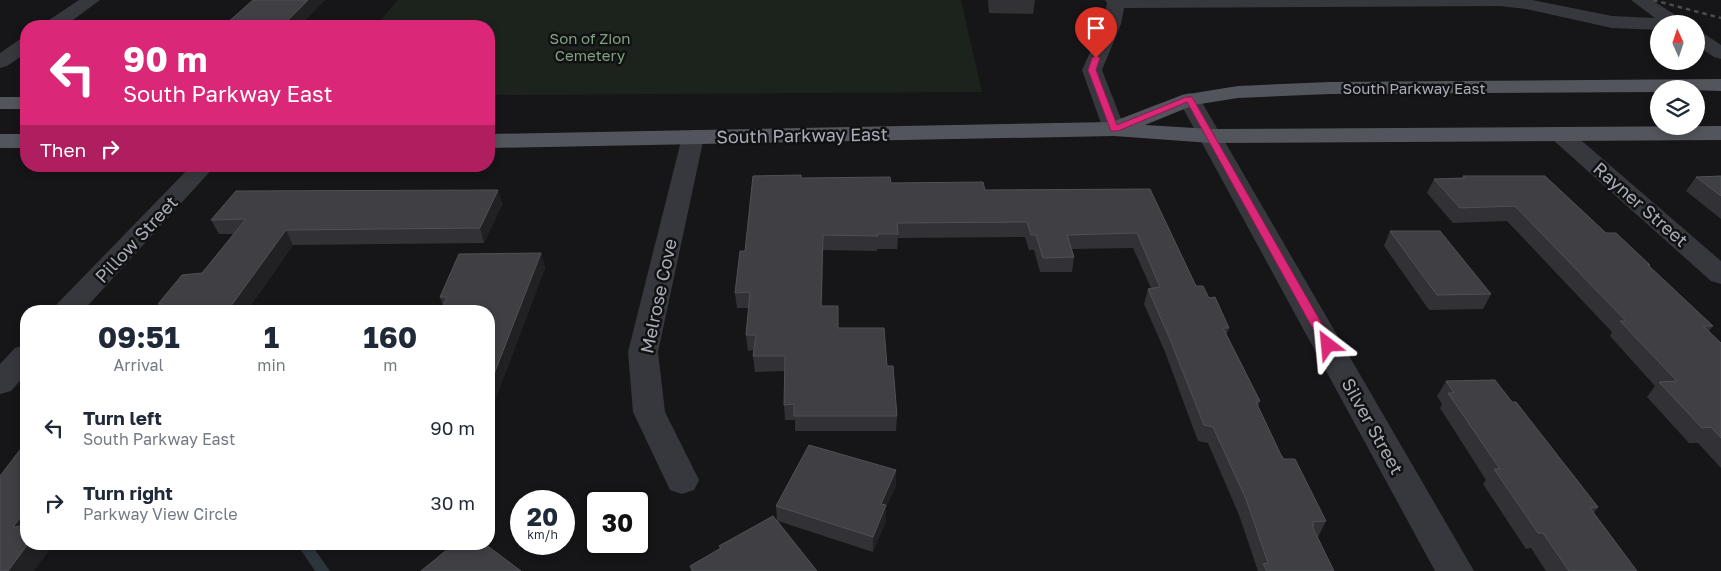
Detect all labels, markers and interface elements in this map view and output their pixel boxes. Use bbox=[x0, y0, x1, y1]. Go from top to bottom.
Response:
pin bbox=[1075, 7, 1117, 58]
icon: arrive bbox=[1082, 14, 1110, 42]
north arrow bbox=[1650, 15, 1705, 70]
map controls bbox=[1650, 15, 1705, 135]
park label: Son of Zion Cemetery bbox=[550, 29, 630, 64]
text: 90 m bbox=[123, 38, 207, 80]
icon: left bbox=[40, 40, 105, 105]
street label: South Parkway East bbox=[1343, 79, 1485, 97]
text: South Parkway East bbox=[123, 80, 333, 107]
button: layers bbox=[1650, 80, 1705, 135]
street label: South Parkway East bbox=[716, 123, 888, 147]
icon: right bbox=[96, 135, 124, 163]
text: Then bbox=[40, 138, 86, 161]
street label: Rayner Street bbox=[1589, 157, 1693, 251]
street label: Pillow Street bbox=[90, 191, 182, 287]
street label: Melrose Cove bbox=[635, 237, 681, 355]
position arrow bbox=[1301, 318, 1353, 370]
text: 09:51 bbox=[98, 319, 180, 355]
text: 1 bbox=[264, 319, 279, 355]
text: 160 bbox=[363, 319, 417, 355]
text: Arrival bbox=[114, 355, 164, 375]
text: min bbox=[257, 355, 286, 375]
text: m bbox=[383, 355, 397, 375]
street label: Silver Street bbox=[1338, 374, 1408, 478]
text: Turn left bbox=[83, 406, 162, 429]
icon: left bbox=[40, 414, 68, 442]
text: 90 m bbox=[430, 416, 475, 439]
text: South Parkway East bbox=[83, 429, 235, 449]
text: Turn right bbox=[83, 481, 173, 504]
icon: right bbox=[40, 489, 68, 517]
speed limit sign: 30 bbox=[585, 490, 650, 555]
text: 30 m bbox=[431, 491, 475, 514]
text: 20 bbox=[527, 501, 558, 532]
text: Parkway View Circle bbox=[83, 504, 237, 524]
text: km/h bbox=[527, 527, 558, 542]

